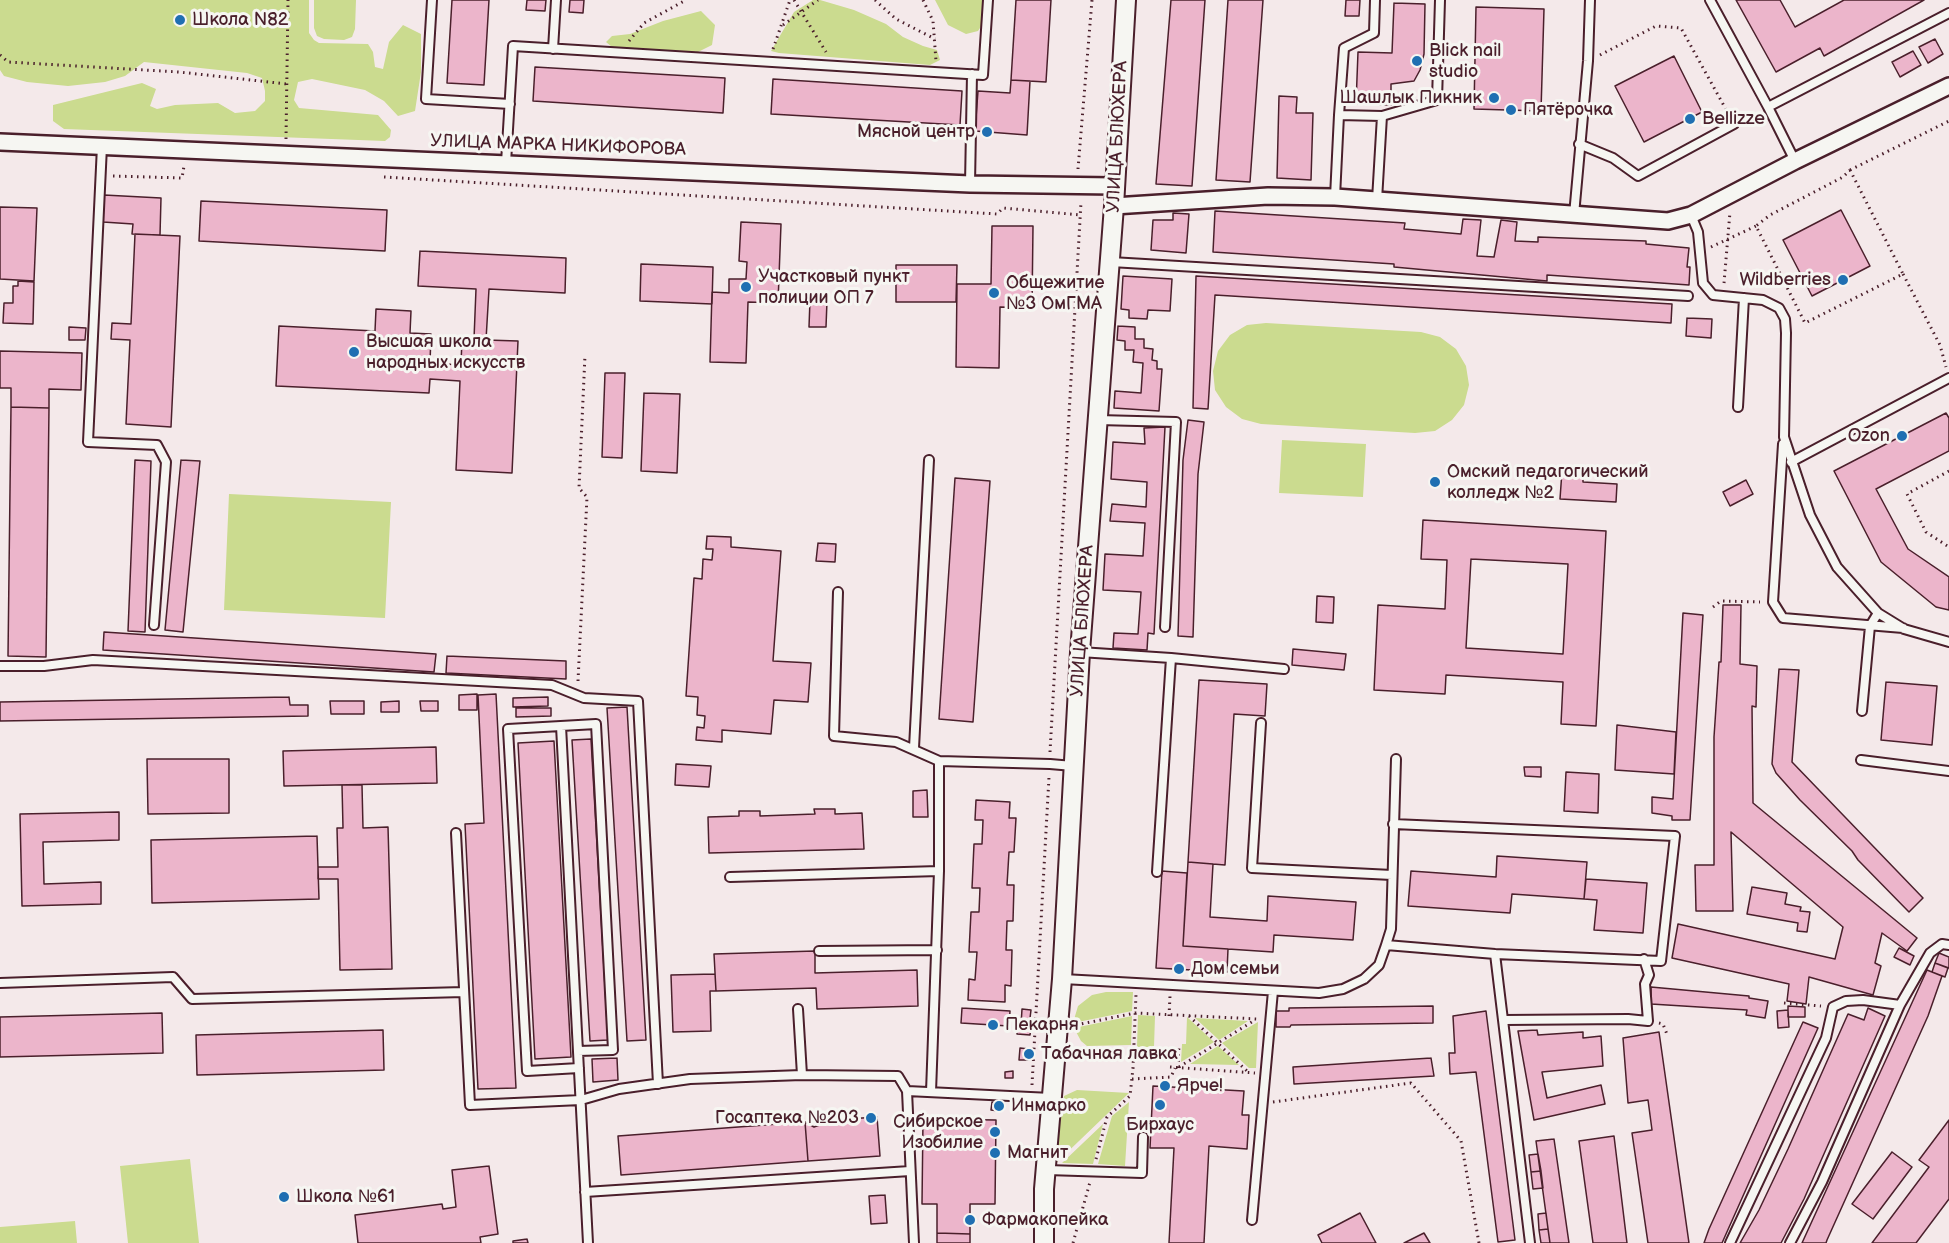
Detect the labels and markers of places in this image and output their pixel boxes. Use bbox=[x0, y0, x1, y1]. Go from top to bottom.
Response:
place label: Школа N82 bbox=[192, 9, 288, 31]
marker: Школа N82 bbox=[173, 13, 187, 27]
place label: Blick nail studio bbox=[1429, 40, 1501, 82]
marker: Blick nail studio bbox=[1410, 54, 1424, 68]
place label: Шашлык Пикник bbox=[1340, 87, 1482, 109]
marker: Шашлык Пикник bbox=[1487, 91, 1501, 105]
place label: Пятёрочка bbox=[1523, 99, 1613, 121]
marker: Пятёрочка bbox=[1504, 103, 1518, 117]
place label: Bellizze bbox=[1702, 108, 1765, 130]
marker: Bellizze bbox=[1683, 112, 1697, 126]
place label: Мясной центр bbox=[857, 121, 975, 143]
marker: Мясной центр bbox=[980, 125, 994, 139]
place label: Участковый пункт полиции ОП 7 bbox=[758, 266, 910, 308]
place label: Wildberries bbox=[1739, 269, 1831, 291]
place label: Общежитие №3 ОмГМА bbox=[1006, 272, 1105, 314]
marker: Wildberries bbox=[1836, 273, 1850, 287]
marker: Участковый пункт полиции ОП 7 bbox=[739, 280, 753, 294]
marker: Общежитие №3 ОмГМА bbox=[987, 286, 1001, 300]
place label: Высшая школа народных искусств bbox=[366, 331, 525, 374]
marker: Высшая школа народных искусств bbox=[347, 345, 361, 359]
place label: Ozon bbox=[1848, 425, 1890, 447]
marker: Ozon bbox=[1895, 429, 1909, 443]
place label: Омский педагогический колледж №2 bbox=[1447, 461, 1649, 504]
marker: Омский педагогический колледж №2 bbox=[1428, 475, 1442, 489]
place label: Дом семьи bbox=[1191, 958, 1280, 980]
marker: Дом семьи bbox=[1172, 962, 1186, 976]
place label: Пекарня bbox=[1005, 1014, 1079, 1036]
marker: Пекарня bbox=[986, 1018, 1000, 1032]
place label: Табачная лавка bbox=[1041, 1043, 1178, 1065]
marker: Табачная лавка bbox=[1022, 1047, 1036, 1061]
place label: Ярче! bbox=[1177, 1075, 1223, 1097]
marker: Ярче! bbox=[1158, 1079, 1172, 1093]
place label: Инмарко bbox=[1011, 1095, 1086, 1117]
marker: Бирхаус bbox=[1153, 1098, 1167, 1112]
marker: Инмарко bbox=[992, 1099, 1006, 1113]
place label: Госаптека №203 bbox=[715, 1107, 859, 1129]
marker: Госаптека №203 bbox=[864, 1111, 878, 1125]
place label: Сибирское Изобилие bbox=[893, 1111, 983, 1154]
place label: Бирхаус bbox=[1126, 1114, 1194, 1136]
marker: Сибирское Изобилие bbox=[988, 1125, 1002, 1139]
place label: Магнит bbox=[1007, 1142, 1068, 1164]
marker: Магнит bbox=[988, 1146, 1002, 1160]
place label: Школа №61 bbox=[296, 1186, 395, 1208]
marker: Школа №61 bbox=[277, 1190, 291, 1204]
place label: Фармакопейка bbox=[982, 1209, 1109, 1231]
marker: Фармакопейка bbox=[963, 1213, 977, 1227]

